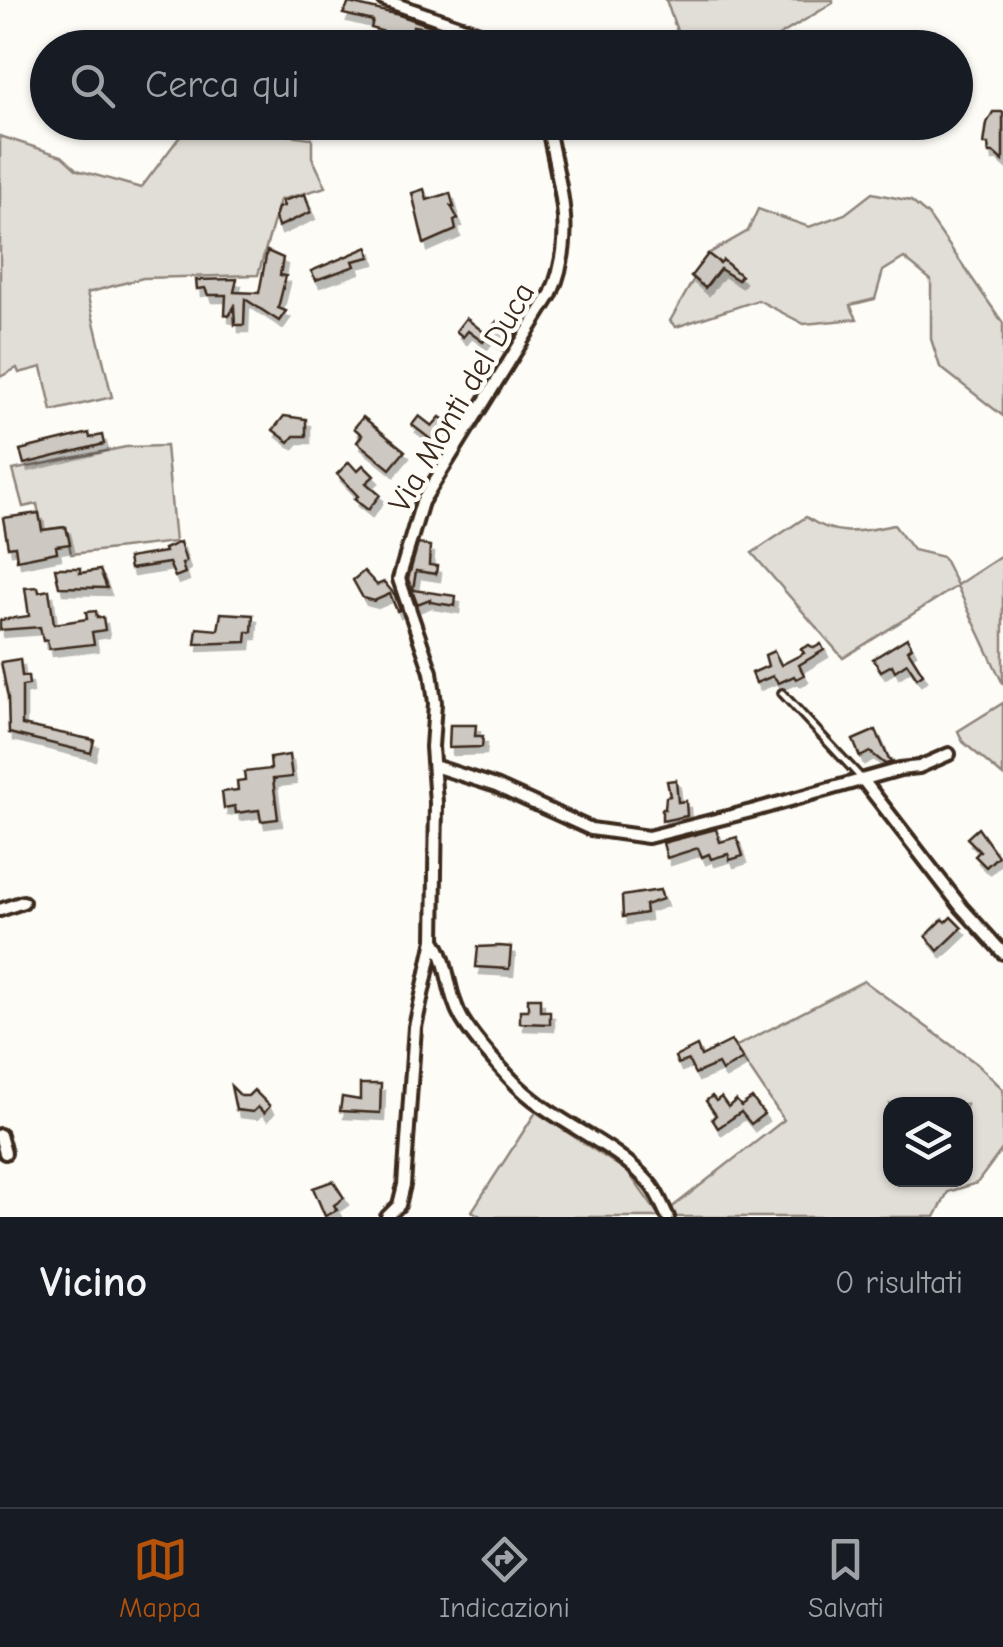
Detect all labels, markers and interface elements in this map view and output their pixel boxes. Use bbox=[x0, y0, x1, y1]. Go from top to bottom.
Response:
search box bbox=[30, 30, 973, 140]
icon: search bbox=[65, 58, 120, 113]
text: Cerca qui bbox=[145, 63, 300, 107]
street label: Via Monti del Duca bbox=[381, 276, 542, 519]
map controls bbox=[883, 1097, 973, 1187]
button: layers bbox=[883, 1097, 973, 1187]
text: Vicino bbox=[40, 1258, 147, 1307]
text: 0 risultati bbox=[835, 1264, 963, 1301]
tab: Mappa bbox=[119, 1532, 201, 1624]
tab: Indicazioni bbox=[439, 1532, 570, 1624]
tab: Salvati bbox=[808, 1532, 884, 1624]

